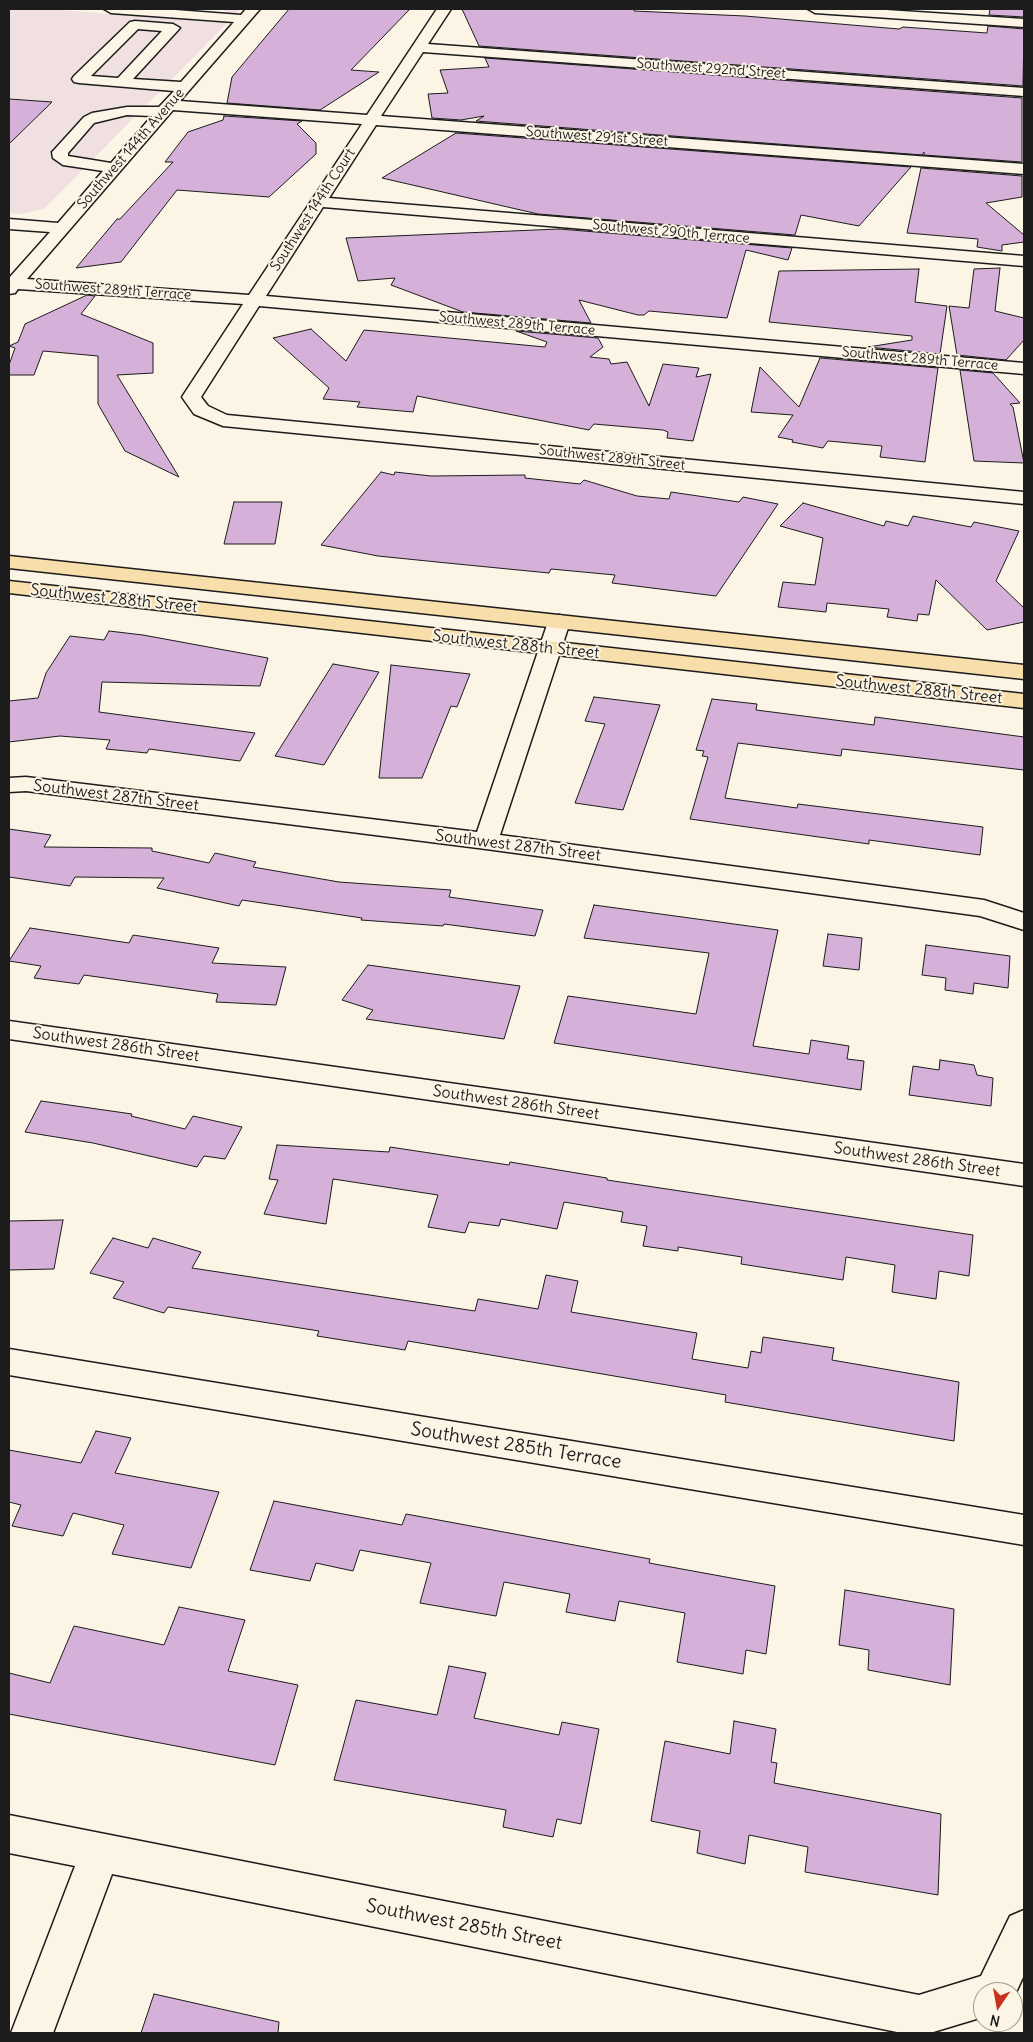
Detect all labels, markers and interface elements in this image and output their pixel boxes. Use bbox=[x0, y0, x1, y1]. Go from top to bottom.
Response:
street label: Southwest 292nd Street bbox=[636, 55, 786, 83]
street label: Southwest 144th Avenue bbox=[74, 85, 188, 213]
street label: Southwest 291st Street bbox=[525, 124, 669, 150]
street label: Southwest 144th Court bbox=[267, 145, 359, 275]
street label: Southwest 290th Terrace bbox=[592, 217, 750, 247]
street label: Southwest 289th Terrace bbox=[34, 276, 192, 304]
street label: Southwest 289th Terrace bbox=[438, 309, 596, 339]
street label: Southwest 289th Terrace bbox=[841, 344, 999, 374]
street label: Southwest 289th Street bbox=[538, 442, 686, 474]
street label: Southwest 288th Street bbox=[30, 581, 198, 617]
street label: Southwest 288th Street bbox=[432, 627, 600, 663]
street label: Southwest 288th Street bbox=[835, 672, 1003, 708]
street label: Southwest 287th Street bbox=[32, 776, 200, 816]
street label: Southwest 287th Street bbox=[434, 826, 602, 866]
street label: Southwest 286th Street bbox=[32, 1024, 200, 1066]
street label: Southwest 286th Street bbox=[432, 1082, 600, 1124]
street label: Southwest 286th Street bbox=[833, 1139, 1001, 1181]
street label: Southwest 285th Terrace bbox=[409, 1418, 623, 1474]
street label: Southwest 285th Street bbox=[364, 1895, 564, 1955]
north arrow bbox=[973, 1982, 1023, 2032]
text: N bbox=[988, 2011, 1002, 2031]

